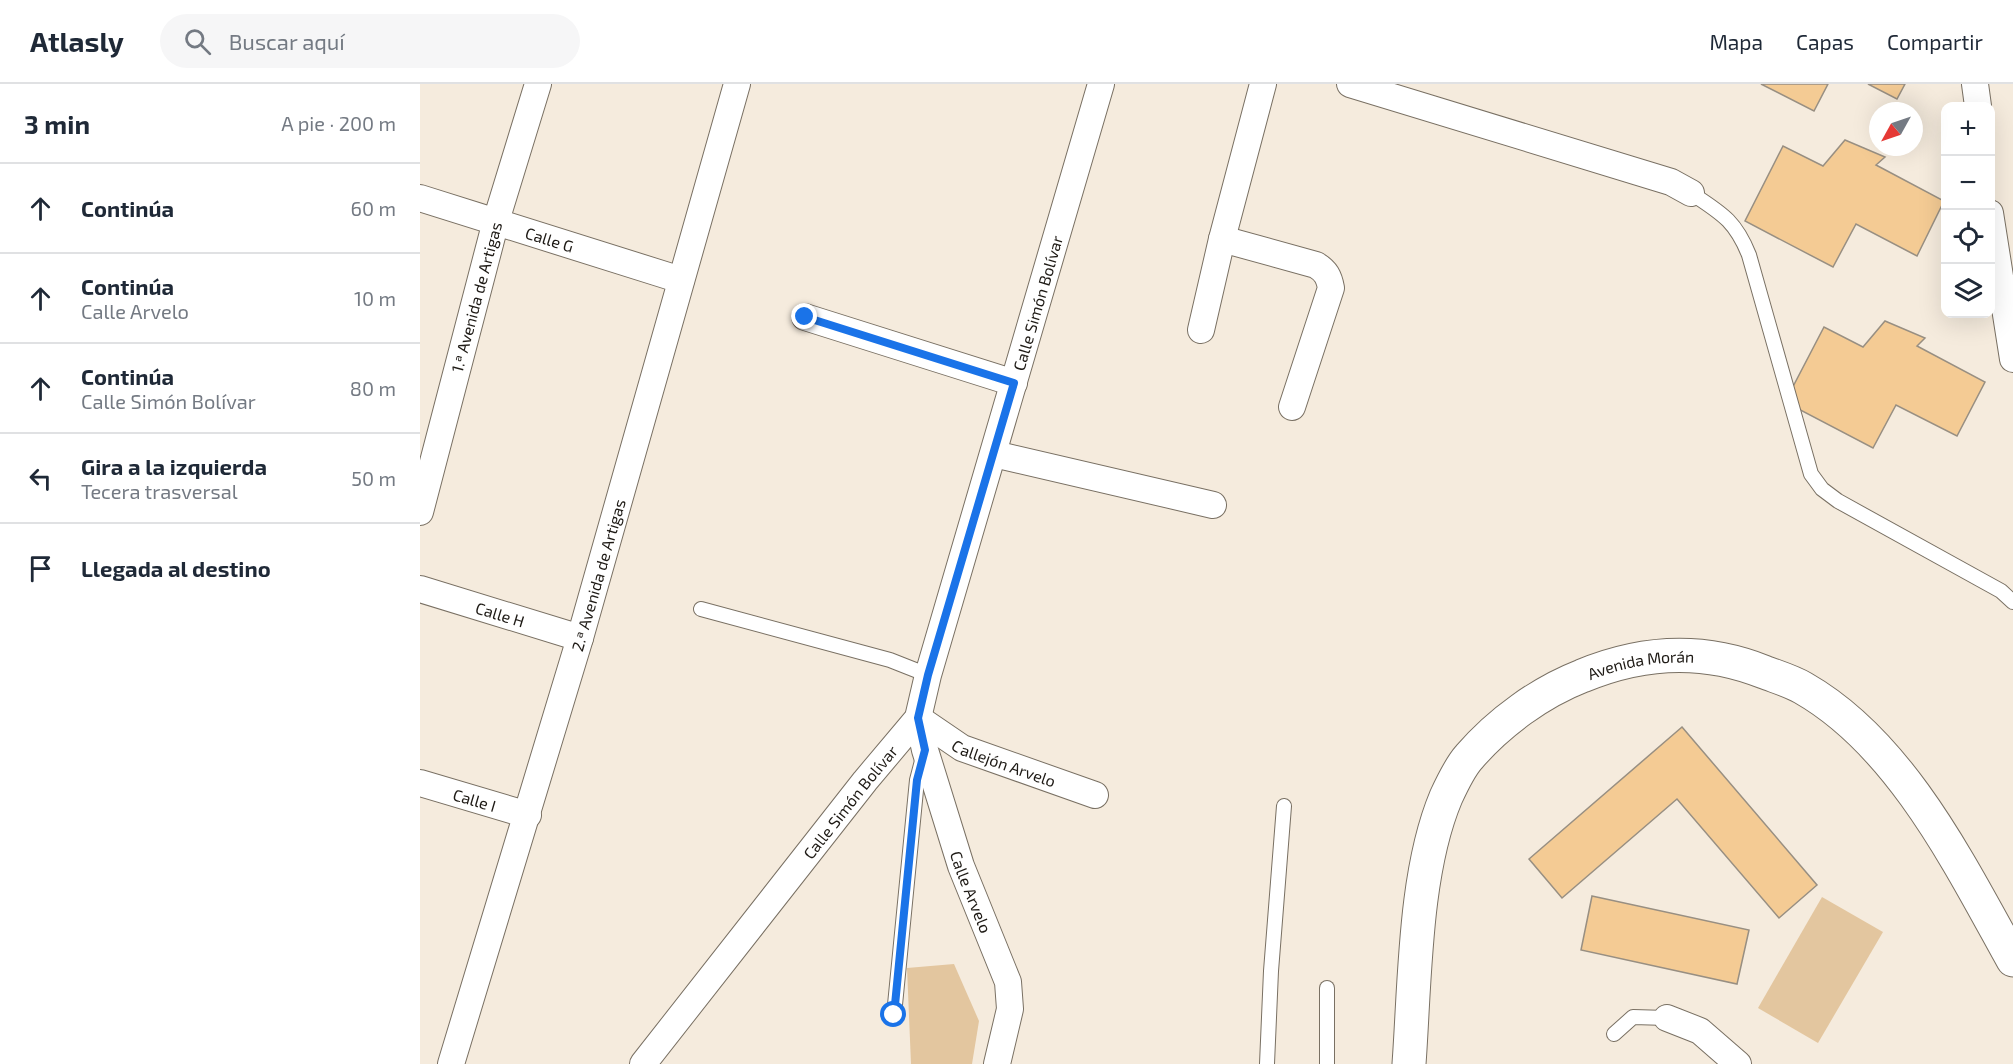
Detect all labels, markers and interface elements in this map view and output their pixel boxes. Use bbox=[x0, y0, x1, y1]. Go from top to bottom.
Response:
search box bbox=[160, 14, 580, 68]
text: Atlasly bbox=[30, 24, 124, 58]
icon: search bbox=[181, 25, 214, 58]
text: Buscar aquí bbox=[229, 28, 345, 54]
text: Mapa bbox=[1709, 29, 1763, 54]
text: Capas bbox=[1796, 29, 1854, 54]
text: Compartir bbox=[1887, 29, 1983, 54]
north arrow bbox=[1869, 102, 1923, 156]
map controls bbox=[1941, 102, 1995, 318]
button: + bbox=[1941, 102, 1995, 156]
text: 3 min bbox=[24, 108, 90, 139]
text: A pie · 200 m bbox=[281, 111, 396, 135]
button: − bbox=[1941, 156, 1995, 210]
icon: ahead bbox=[24, 192, 57, 225]
text: Continúa bbox=[81, 195, 174, 221]
text: 60 m bbox=[351, 196, 396, 220]
button: locate bbox=[1941, 210, 1995, 264]
street label: 1.ª Avenida de Artigas bbox=[447, 220, 505, 374]
street label: Calle G bbox=[523, 222, 576, 255]
street label: Calle Simón Bolívar bbox=[1008, 232, 1066, 373]
button: layers bbox=[1941, 264, 1995, 318]
text: Continúa bbox=[81, 273, 174, 299]
icon: ahead bbox=[24, 282, 57, 315]
text: 10 m bbox=[354, 286, 396, 310]
text: Calle Arvelo bbox=[81, 299, 189, 323]
route end bbox=[791, 303, 817, 329]
text: Continúa bbox=[81, 363, 174, 389]
icon: ahead bbox=[24, 372, 57, 405]
text: 80 m bbox=[350, 376, 396, 400]
text: Calle Simón Bolívar bbox=[81, 389, 256, 413]
text: Gira a la izquierda bbox=[81, 453, 267, 479]
icon: left bbox=[24, 462, 57, 495]
text: 50 m bbox=[351, 466, 396, 490]
text: Tecera trasversal bbox=[81, 479, 238, 503]
street label: 2.ª Avenida de Artigas bbox=[567, 497, 629, 653]
icon: arrive bbox=[24, 552, 57, 585]
text: Llegada al destino bbox=[81, 555, 271, 581]
street label: Calle H bbox=[473, 597, 527, 630]
street label: Avenida Morán bbox=[1584, 646, 1695, 683]
street label: Callejón Arvelo bbox=[949, 735, 1059, 790]
street label: Calle Simón Bolívar bbox=[798, 741, 901, 862]
street label: Calle I bbox=[451, 784, 498, 815]
street label: Calle Arvelo bbox=[947, 848, 996, 935]
route start bbox=[880, 1001, 906, 1027]

